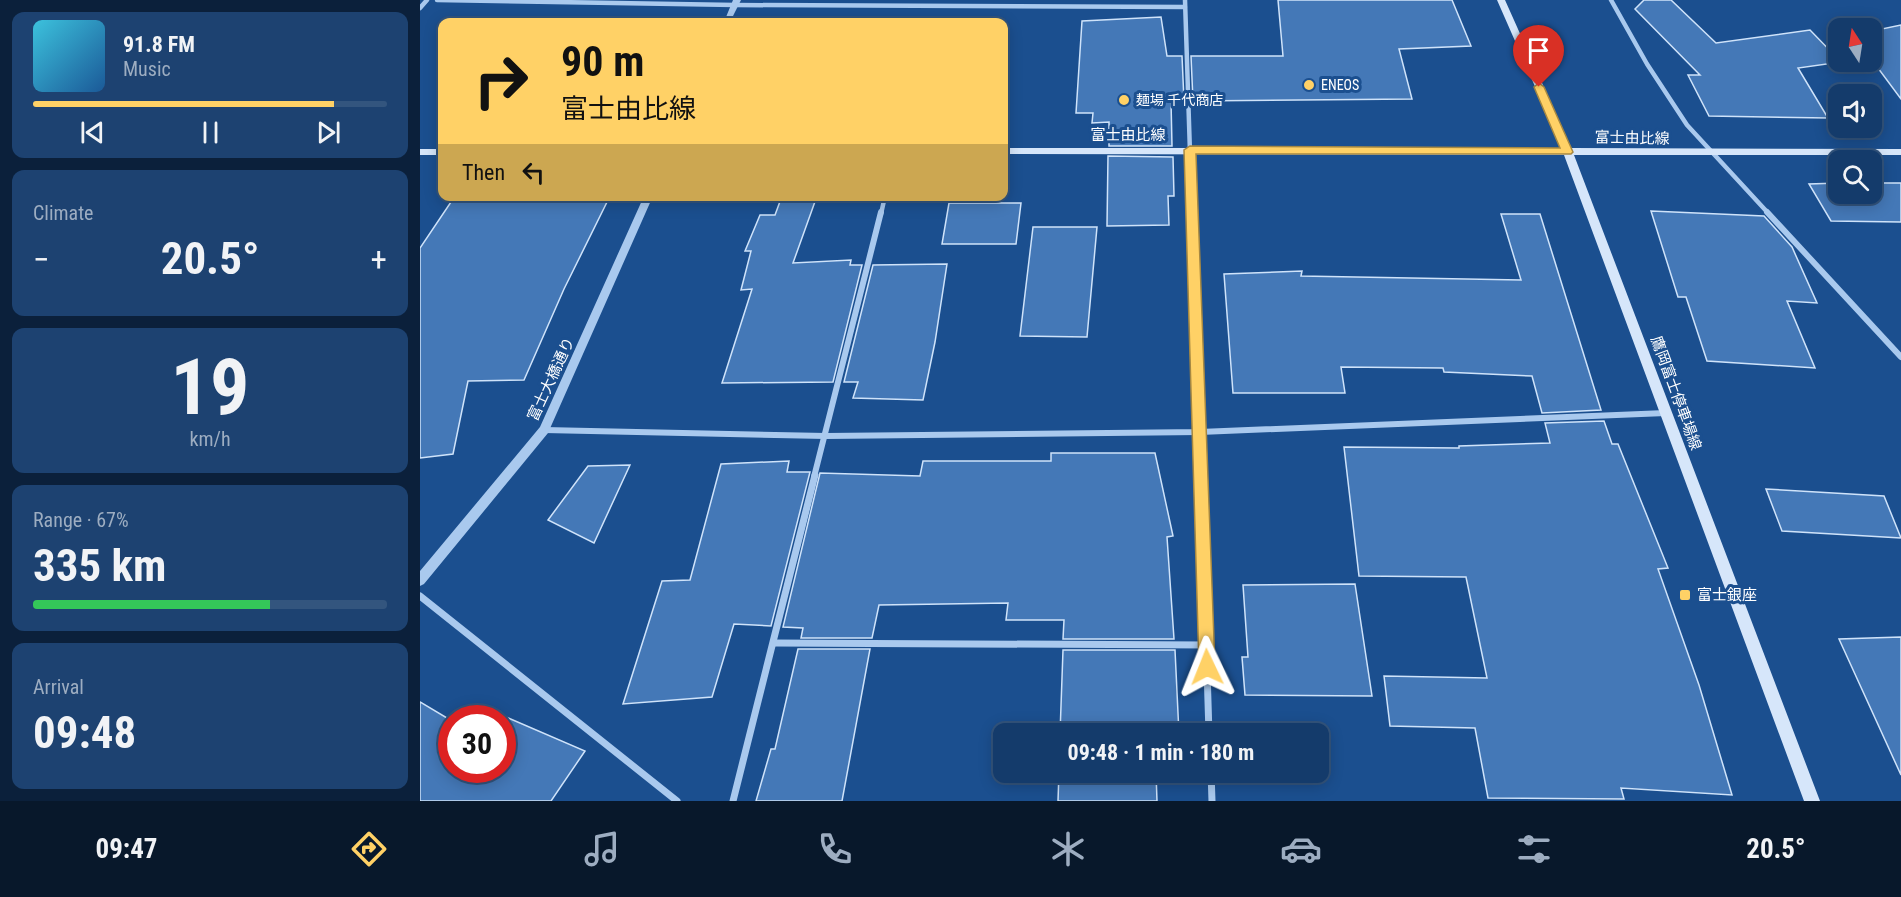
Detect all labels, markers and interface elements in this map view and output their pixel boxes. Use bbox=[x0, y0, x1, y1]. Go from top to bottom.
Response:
north arrow bbox=[1828, 18, 1882, 72]
map controls bbox=[1828, 18, 1882, 204]
pin bbox=[1513, 25, 1564, 87]
text: 91.8 FM bbox=[123, 32, 195, 57]
icon: arrive bbox=[1522, 34, 1555, 67]
text: 90 m bbox=[561, 37, 644, 86]
icon: right bbox=[462, 42, 540, 120]
text: Music bbox=[123, 57, 171, 81]
place label: ENEOS bbox=[1321, 77, 1359, 93]
marker: ENEOS bbox=[1302, 78, 1316, 92]
button: sound bbox=[1828, 84, 1882, 138]
place label: 麺場 千代商店 bbox=[1136, 92, 1223, 108]
text: 富士由比線 bbox=[561, 93, 696, 125]
marker: 麺場 千代商店 bbox=[1117, 93, 1131, 107]
icon: previous bbox=[76, 116, 109, 149]
icon: pause bbox=[194, 116, 227, 149]
icon: next bbox=[312, 116, 345, 149]
street label: 富士由比線 bbox=[1090, 126, 1166, 144]
street label: 富士由比線 bbox=[1594, 128, 1670, 148]
button: search bbox=[1828, 150, 1882, 204]
icon: left bbox=[517, 156, 550, 189]
text: Then bbox=[462, 160, 505, 185]
text: Climate bbox=[33, 201, 93, 225]
text: 20.5° bbox=[161, 232, 259, 285]
text: − bbox=[33, 240, 50, 279]
text: + bbox=[371, 240, 387, 279]
street label: 富士大橋通り bbox=[524, 334, 578, 424]
street label: 鷹岡富士停車場線 bbox=[1647, 334, 1705, 452]
text: 19 bbox=[171, 342, 249, 433]
text: km/h bbox=[189, 427, 231, 451]
text: Range · 67% bbox=[33, 508, 129, 532]
text: 335 km bbox=[33, 539, 166, 592]
place label: 富士銀座 bbox=[1697, 586, 1757, 604]
marker: 富士銀座 bbox=[1678, 588, 1692, 602]
position arrow bbox=[1175, 635, 1239, 699]
text: Arrival bbox=[33, 675, 84, 699]
speed limit sign: 30 bbox=[438, 705, 516, 783]
text: 09:48 bbox=[33, 706, 136, 759]
text: 09:48 · 1 min · 180 m bbox=[1068, 740, 1254, 765]
icon: directions bbox=[348, 828, 390, 870]
icon: music bbox=[581, 828, 623, 870]
icon: phone bbox=[814, 828, 856, 870]
icon: climate bbox=[1047, 828, 1089, 870]
icon: car bbox=[1280, 828, 1322, 870]
icon: filters bbox=[1513, 828, 1555, 870]
text: 09:47 bbox=[95, 833, 157, 865]
text: 20.5° bbox=[1746, 833, 1806, 865]

